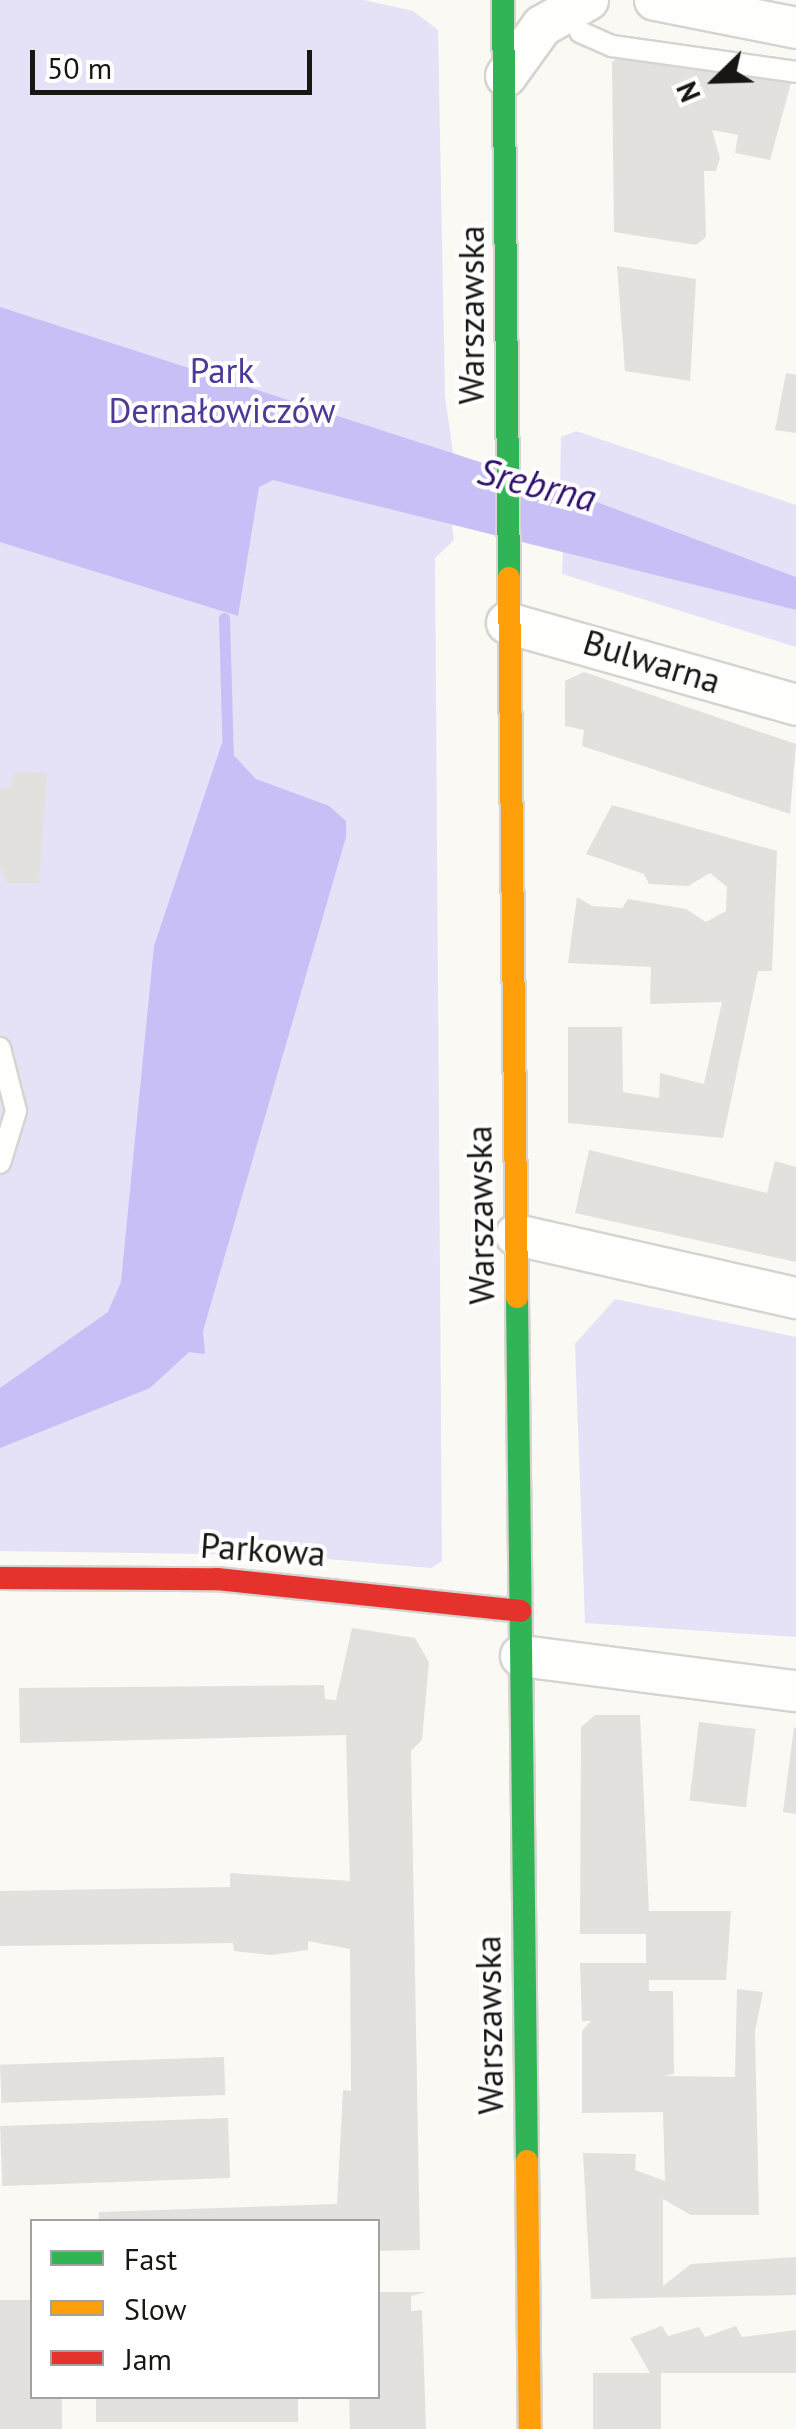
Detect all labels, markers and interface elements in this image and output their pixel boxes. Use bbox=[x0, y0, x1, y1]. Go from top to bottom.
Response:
scale bar bbox=[35, 30, 318, 92]
north arrow bbox=[666, 30, 766, 130]
text: 50 m bbox=[47, 48, 112, 87]
text: N bbox=[667, 76, 709, 108]
street label: Warszawska bbox=[450, 225, 492, 405]
park label: Park Dernałowiczów bbox=[108, 349, 336, 431]
water label: Srebrna bbox=[473, 447, 601, 521]
street label: Bulwarna bbox=[578, 620, 726, 702]
street label: Warszawska bbox=[457, 1125, 503, 1305]
street label: Parkowa bbox=[199, 1524, 327, 1574]
street label: Warszawska bbox=[466, 1935, 512, 2115]
legend bbox=[30, 2219, 380, 2399]
text: Fast bbox=[124, 2239, 177, 2278]
text: Slow bbox=[124, 2289, 187, 2328]
text: Jam bbox=[124, 2339, 172, 2378]

